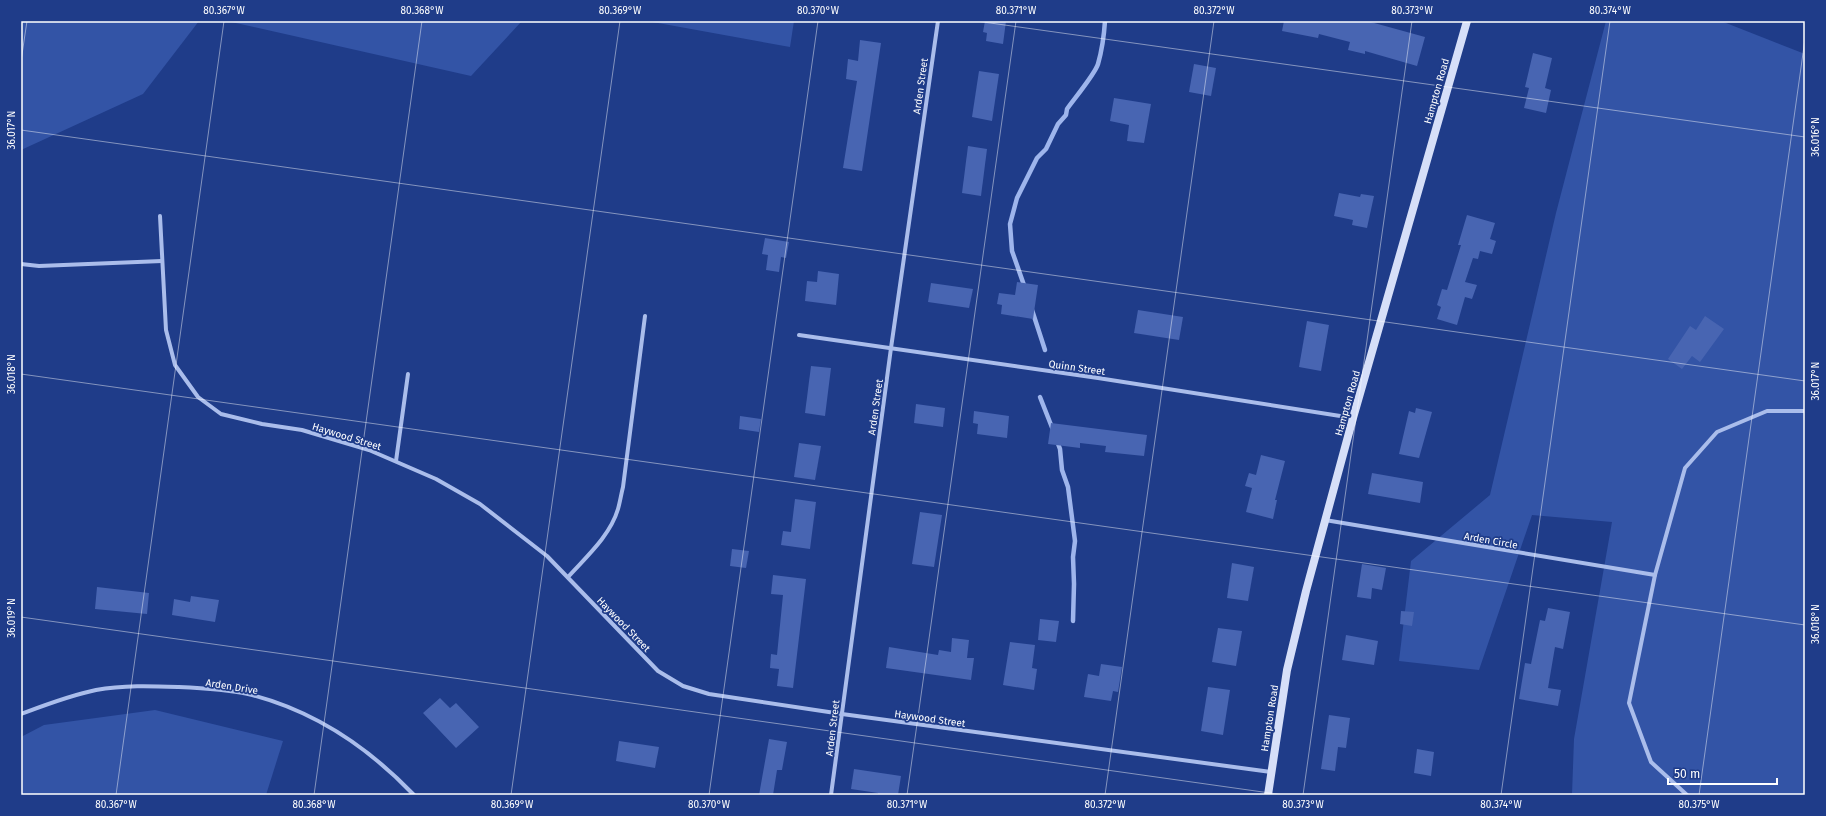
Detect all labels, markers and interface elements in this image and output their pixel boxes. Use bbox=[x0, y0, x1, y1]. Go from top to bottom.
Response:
text: 80.367°W bbox=[203, 5, 246, 17]
text: 80.368°W bbox=[401, 5, 444, 17]
text: 80.369°W bbox=[599, 5, 642, 17]
text: 80.370°W bbox=[797, 5, 840, 17]
text: 80.371°W bbox=[996, 5, 1037, 17]
text: 80.372°W bbox=[1193, 5, 1235, 17]
text: 80.373°W bbox=[1391, 5, 1433, 17]
text: 80.374°W bbox=[1589, 5, 1631, 17]
street label: Arden Street bbox=[911, 57, 931, 115]
street label: Hampton Road bbox=[1422, 57, 1452, 125]
text: 36.017°N bbox=[6, 111, 18, 149]
text: 36.016°N bbox=[1810, 117, 1822, 157]
text: 36.018°N bbox=[6, 354, 18, 394]
street label: Quinn Street bbox=[1048, 358, 1106, 378]
text: 36.017°N bbox=[1810, 362, 1822, 400]
street label: Hampton Road bbox=[1333, 369, 1363, 437]
street label: Arden Street bbox=[866, 378, 886, 436]
street label: Haywood Street bbox=[311, 421, 383, 453]
street label: Arden Circle bbox=[1463, 530, 1519, 552]
street label: Haywood Street bbox=[594, 595, 653, 655]
text: 36.019°N bbox=[6, 598, 18, 638]
text: 36.018°N bbox=[1810, 604, 1822, 644]
street label: Arden Drive bbox=[205, 677, 259, 697]
street label: Hampton Road bbox=[1259, 684, 1281, 752]
street label: Arden Street bbox=[824, 699, 842, 757]
street label: Haywood Street bbox=[894, 708, 967, 730]
scale bar bbox=[1668, 760, 1777, 786]
text: 50 m bbox=[1674, 767, 1700, 781]
text: 80.367°W bbox=[95, 799, 138, 811]
text: 80.368°W bbox=[293, 799, 336, 811]
text: 80.369°W bbox=[491, 799, 534, 811]
text: 80.370°W bbox=[688, 799, 731, 811]
text: 80.371°W bbox=[887, 799, 928, 811]
text: 80.372°W bbox=[1084, 799, 1126, 811]
text: 80.373°W bbox=[1282, 799, 1324, 811]
text: 80.374°W bbox=[1480, 799, 1522, 811]
text: 80.375°W bbox=[1678, 799, 1720, 811]

